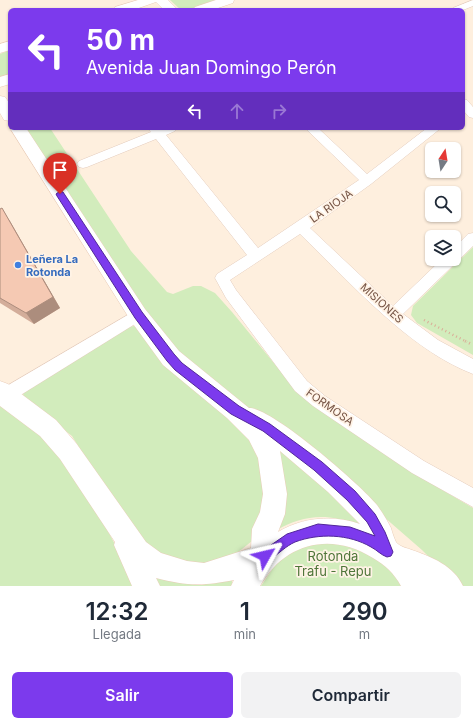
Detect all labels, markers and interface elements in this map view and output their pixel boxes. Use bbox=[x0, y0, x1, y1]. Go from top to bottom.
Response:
text: 50 m bbox=[86, 23, 155, 57]
icon: left bbox=[20, 24, 72, 76]
text: Avenida Juan Domingo Perón bbox=[86, 57, 337, 78]
icon: left bbox=[184, 100, 206, 122]
icon: ahead bbox=[226, 100, 248, 122]
icon: right bbox=[268, 100, 290, 122]
north arrow bbox=[425, 142, 461, 178]
map controls bbox=[425, 142, 461, 266]
pin bbox=[43, 153, 77, 194]
icon: arrive bbox=[49, 159, 71, 181]
street label: LA RIOJA bbox=[307, 186, 355, 226]
button: search bbox=[425, 186, 461, 222]
button: layers bbox=[425, 230, 461, 266]
place label: Leñera La Rotonda bbox=[26, 252, 78, 279]
marker: Leñera La Rotonda bbox=[13, 260, 23, 270]
street label: MISIONES bbox=[358, 280, 406, 326]
street label: FORMOSA bbox=[303, 385, 357, 429]
position arrow bbox=[244, 535, 286, 577]
park label: Rotonda Trafu - Repu bbox=[294, 548, 372, 579]
text: 12:32 bbox=[85, 597, 148, 626]
text: 1 bbox=[240, 597, 250, 626]
text: 290 bbox=[341, 597, 388, 626]
text: Llegada bbox=[93, 626, 141, 642]
text: min bbox=[234, 626, 256, 642]
text: m bbox=[359, 626, 370, 642]
button: Salir bbox=[12, 672, 233, 718]
button: Compartir bbox=[241, 672, 461, 718]

